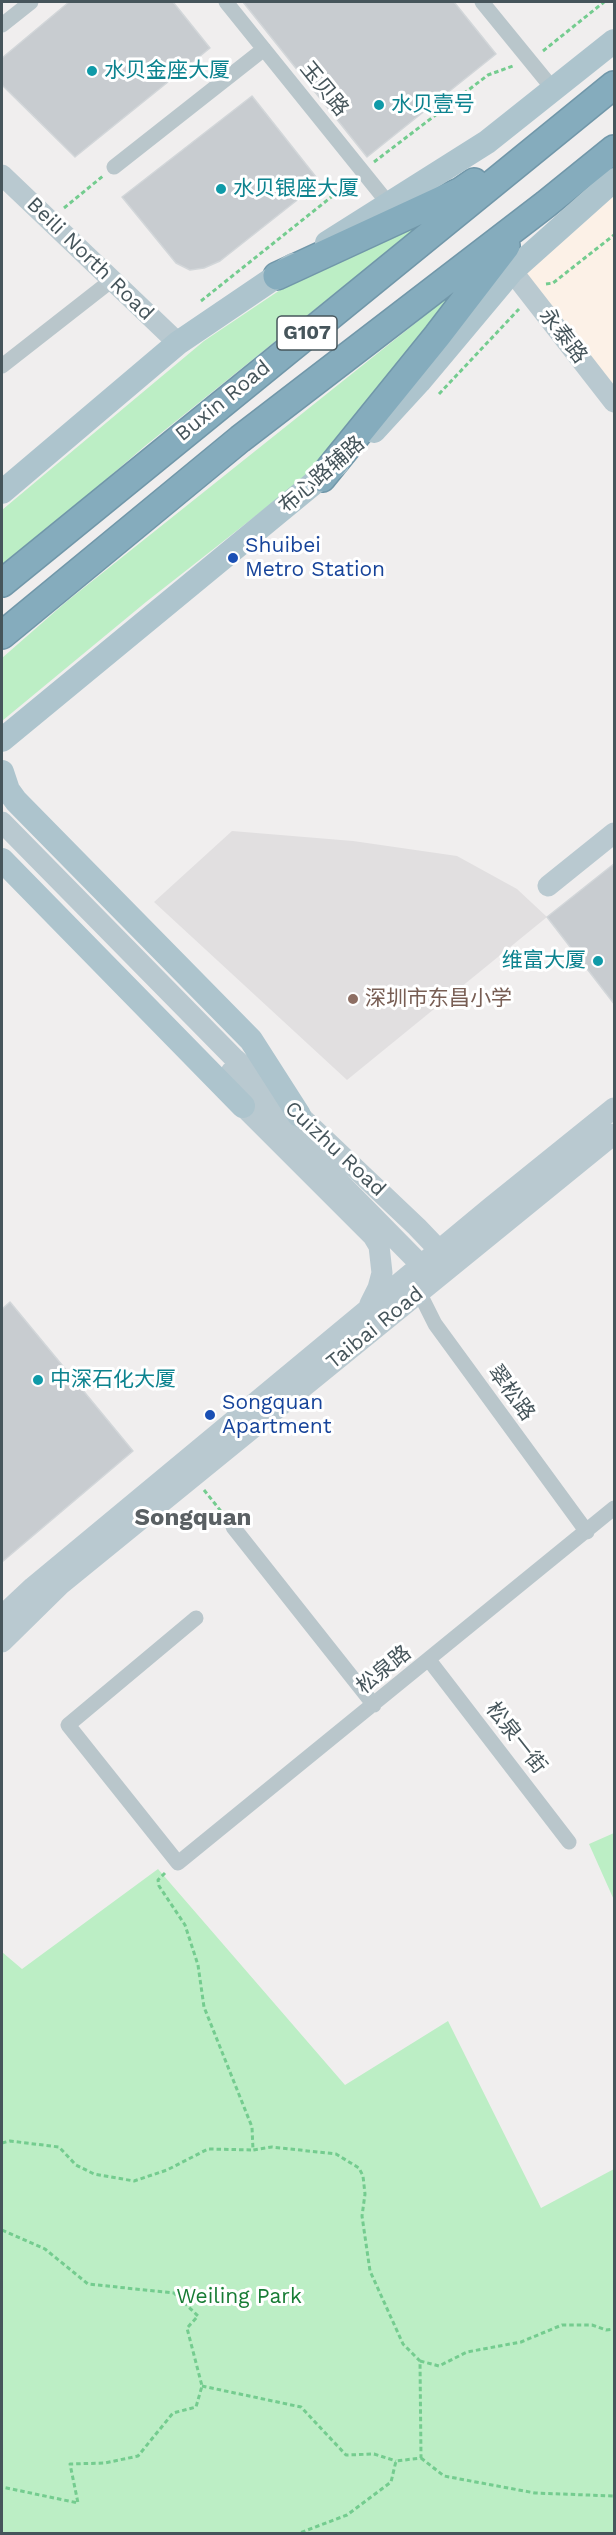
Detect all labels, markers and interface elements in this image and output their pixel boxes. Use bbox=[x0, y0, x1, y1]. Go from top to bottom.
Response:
street label: 玉贝路 bbox=[294, 57, 354, 121]
place label: 水贝金座大厦 bbox=[104, 58, 230, 84]
marker: 水贝金座大厦 bbox=[85, 64, 99, 78]
place label: 水贝壹号 bbox=[391, 92, 475, 118]
marker: 水贝壹号 bbox=[372, 98, 386, 112]
place label: 水贝银座大厦 bbox=[233, 176, 359, 202]
marker: 水贝银座大厦 bbox=[214, 182, 228, 196]
street label: Beili North Road bbox=[21, 192, 159, 326]
street label: 永泰路 bbox=[534, 303, 592, 369]
road number: G107 bbox=[277, 316, 337, 350]
street label: Buxin Road bbox=[170, 355, 276, 447]
street label: 布心路辅路 bbox=[274, 431, 370, 519]
place label: Shuibei Metro Station bbox=[245, 533, 385, 583]
marker: Shuibei Metro Station bbox=[226, 551, 240, 565]
place label: 维富大厦 bbox=[502, 948, 586, 974]
marker: 维富大厦 bbox=[591, 954, 605, 968]
place label: 深圳市东昌小学 bbox=[365, 986, 512, 1012]
marker: 深圳市东昌小学 bbox=[346, 992, 360, 1006]
street label: Cuizhu Road bbox=[279, 1096, 391, 1202]
street label: Taibai Road bbox=[322, 1281, 428, 1375]
street label: 翠松路 bbox=[482, 1360, 540, 1426]
place label: 中深石化大厦 bbox=[50, 1367, 176, 1393]
marker: 中深石化大厦 bbox=[31, 1373, 45, 1387]
place label: Songquan Apartment bbox=[222, 1390, 331, 1440]
marker: Songquan Apartment bbox=[203, 1408, 217, 1422]
district label: Songquan bbox=[135, 1504, 251, 1532]
street label: 松泉路 bbox=[352, 1640, 416, 1700]
street label: 松泉一街 bbox=[480, 1697, 552, 1779]
park label: Weiling Park bbox=[176, 2284, 302, 2310]

